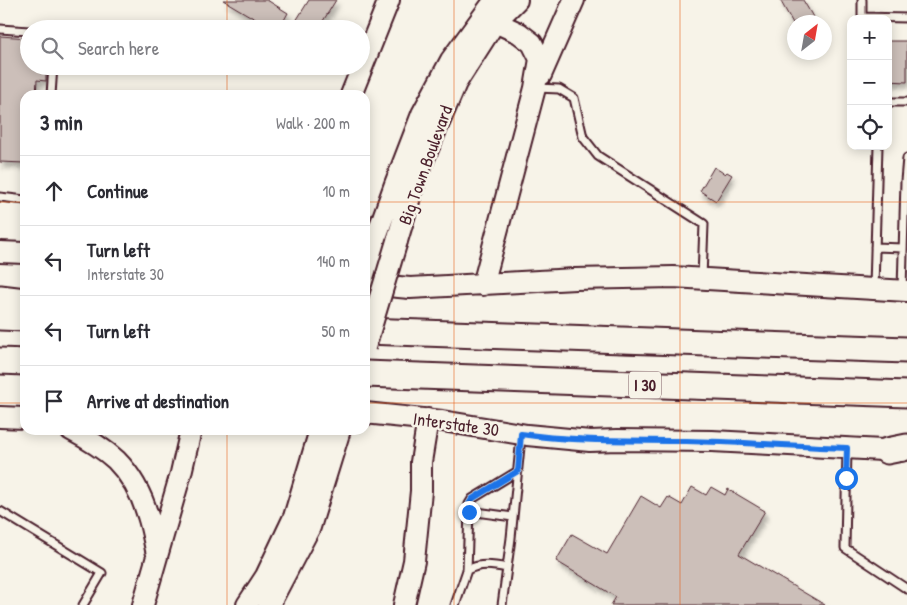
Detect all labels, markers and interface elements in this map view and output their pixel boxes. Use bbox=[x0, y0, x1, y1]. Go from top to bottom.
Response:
north arrow bbox=[787, 15, 832, 60]
map controls bbox=[847, 15, 892, 150]
button: + bbox=[847, 15, 892, 60]
search box bbox=[20, 20, 370, 75]
icon: search bbox=[38, 34, 66, 62]
text: Search here bbox=[78, 35, 159, 61]
button: − bbox=[847, 60, 892, 105]
street label: Big Town Boulevard bbox=[392, 102, 458, 228]
button: locate bbox=[847, 105, 892, 150]
text: 3 min bbox=[40, 108, 83, 137]
text: Walk · 200 m bbox=[276, 112, 350, 134]
icon: ahead bbox=[40, 177, 68, 205]
text: Continue bbox=[87, 178, 148, 204]
text: 10 m bbox=[322, 180, 350, 202]
text: Turn left bbox=[87, 237, 150, 263]
icon: left bbox=[40, 247, 68, 275]
text: 140 m bbox=[316, 250, 350, 272]
text: Interstate 30 bbox=[87, 263, 164, 285]
icon: left bbox=[40, 317, 68, 345]
text: Turn left bbox=[87, 318, 150, 344]
text: 50 m bbox=[322, 320, 350, 342]
road number: I 30 bbox=[629, 372, 661, 398]
icon: arrive bbox=[40, 387, 68, 415]
text: Arrive at destination bbox=[87, 388, 229, 414]
street label: Interstate 30 bbox=[411, 406, 501, 442]
route start bbox=[835, 467, 858, 490]
route end bbox=[458, 501, 481, 524]

